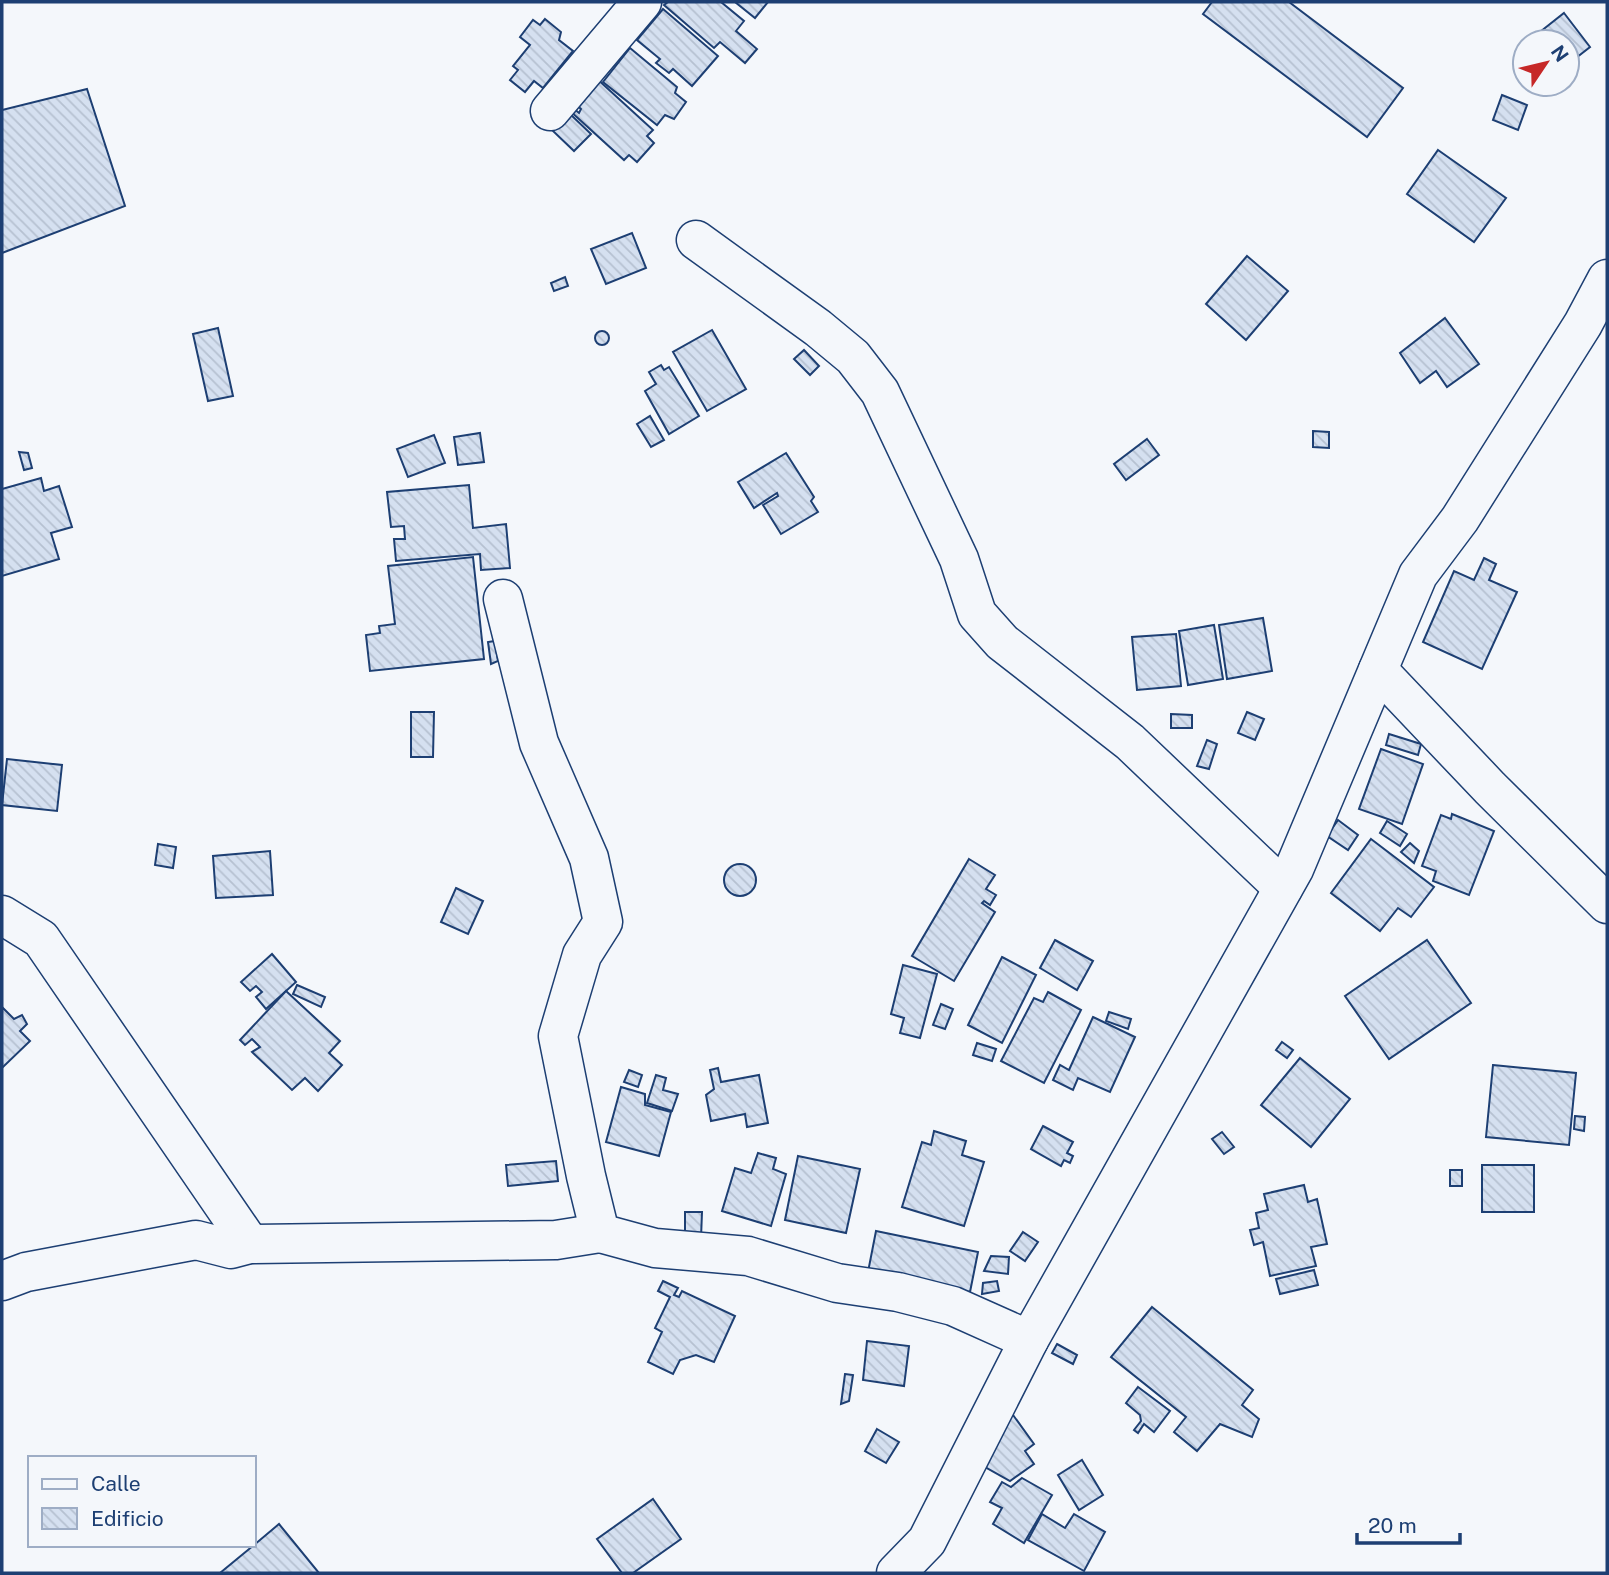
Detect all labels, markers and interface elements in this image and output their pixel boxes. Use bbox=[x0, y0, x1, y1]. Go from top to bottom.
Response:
north arrow bbox=[1511, 28, 1581, 98]
text: N bbox=[1547, 41, 1573, 66]
legend bbox=[28, 1456, 256, 1547]
text: Calle bbox=[91, 1471, 141, 1496]
scale bar bbox=[1357, 1502, 1460, 1546]
text: Edificio bbox=[91, 1506, 164, 1531]
text: 20 m bbox=[1368, 1513, 1417, 1538]

